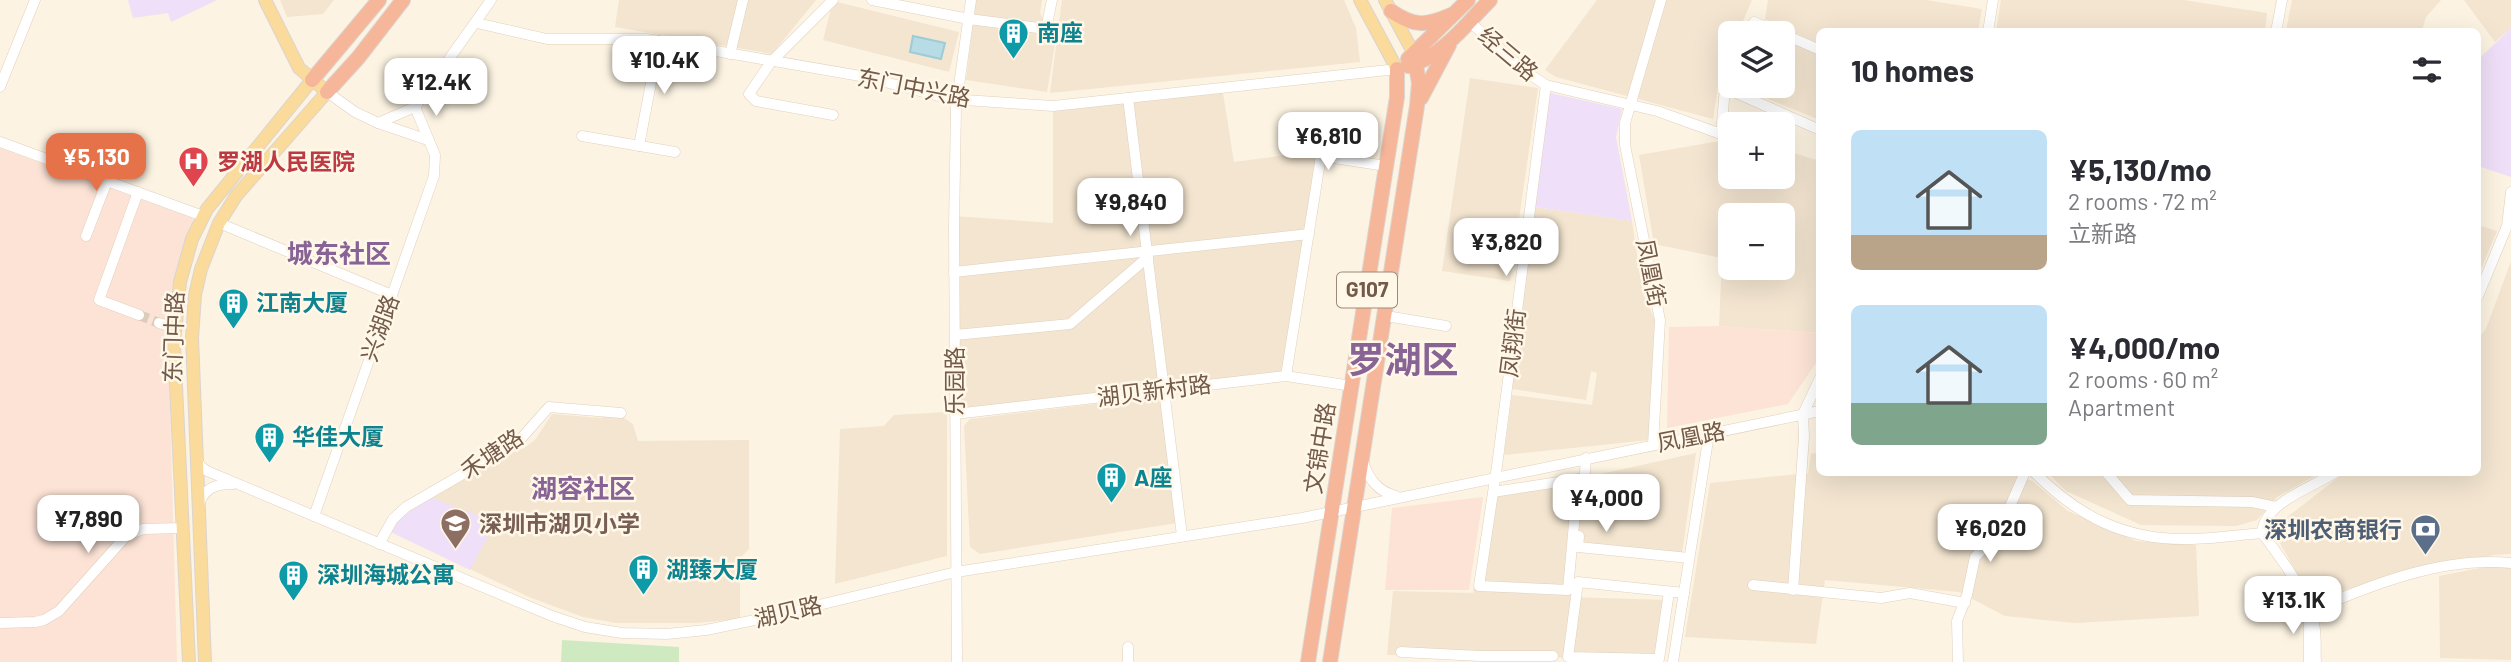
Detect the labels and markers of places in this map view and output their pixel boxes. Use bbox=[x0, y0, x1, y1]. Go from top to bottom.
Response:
building icon: 南座 bbox=[997, 16, 1031, 60]
place label: 南座 bbox=[1037, 18, 1083, 46]
pin: ¥10.4K bbox=[607, 36, 721, 96]
pin: ¥12.4K bbox=[379, 58, 493, 118]
pin: ¥6,810 bbox=[1271, 113, 1385, 172]
pin: ¥5,130 bbox=[39, 134, 153, 193]
hospital icon: 罗湖人民医院 bbox=[177, 145, 211, 189]
place label: 罗湖人民医院 bbox=[217, 147, 355, 175]
pin: ¥9,840 bbox=[1073, 178, 1187, 238]
pin: ¥3,820 bbox=[1449, 218, 1563, 278]
building icon: 江南大厦 bbox=[216, 286, 250, 330]
place label: 江南大厦 bbox=[256, 288, 348, 316]
building icon: 华佳大厦 bbox=[252, 420, 286, 464]
place label: 华佳大厦 bbox=[292, 422, 384, 450]
building icon: A座 bbox=[1094, 461, 1128, 505]
place label: A座 bbox=[1134, 463, 1172, 491]
pin: ¥4,000 bbox=[1549, 475, 1663, 534]
pin: ¥7,890 bbox=[31, 496, 145, 555]
pin: ¥6,020 bbox=[1933, 504, 2047, 564]
school or university icon: 深圳市湖贝小学 bbox=[439, 507, 473, 551]
place label: 深圳市湖贝小学 bbox=[479, 509, 640, 537]
bank icon: 深圳农商银行 bbox=[2408, 513, 2442, 557]
place label: 深圳农商银行 bbox=[2264, 515, 2402, 543]
building icon: 湖臻大厦 bbox=[626, 553, 660, 597]
place label: 湖臻大厦 bbox=[666, 555, 758, 583]
building icon: 深圳海城公寓 bbox=[277, 558, 311, 602]
place label: 深圳海城公寓 bbox=[317, 560, 455, 588]
pin: ¥13.1K bbox=[2236, 576, 2350, 636]

